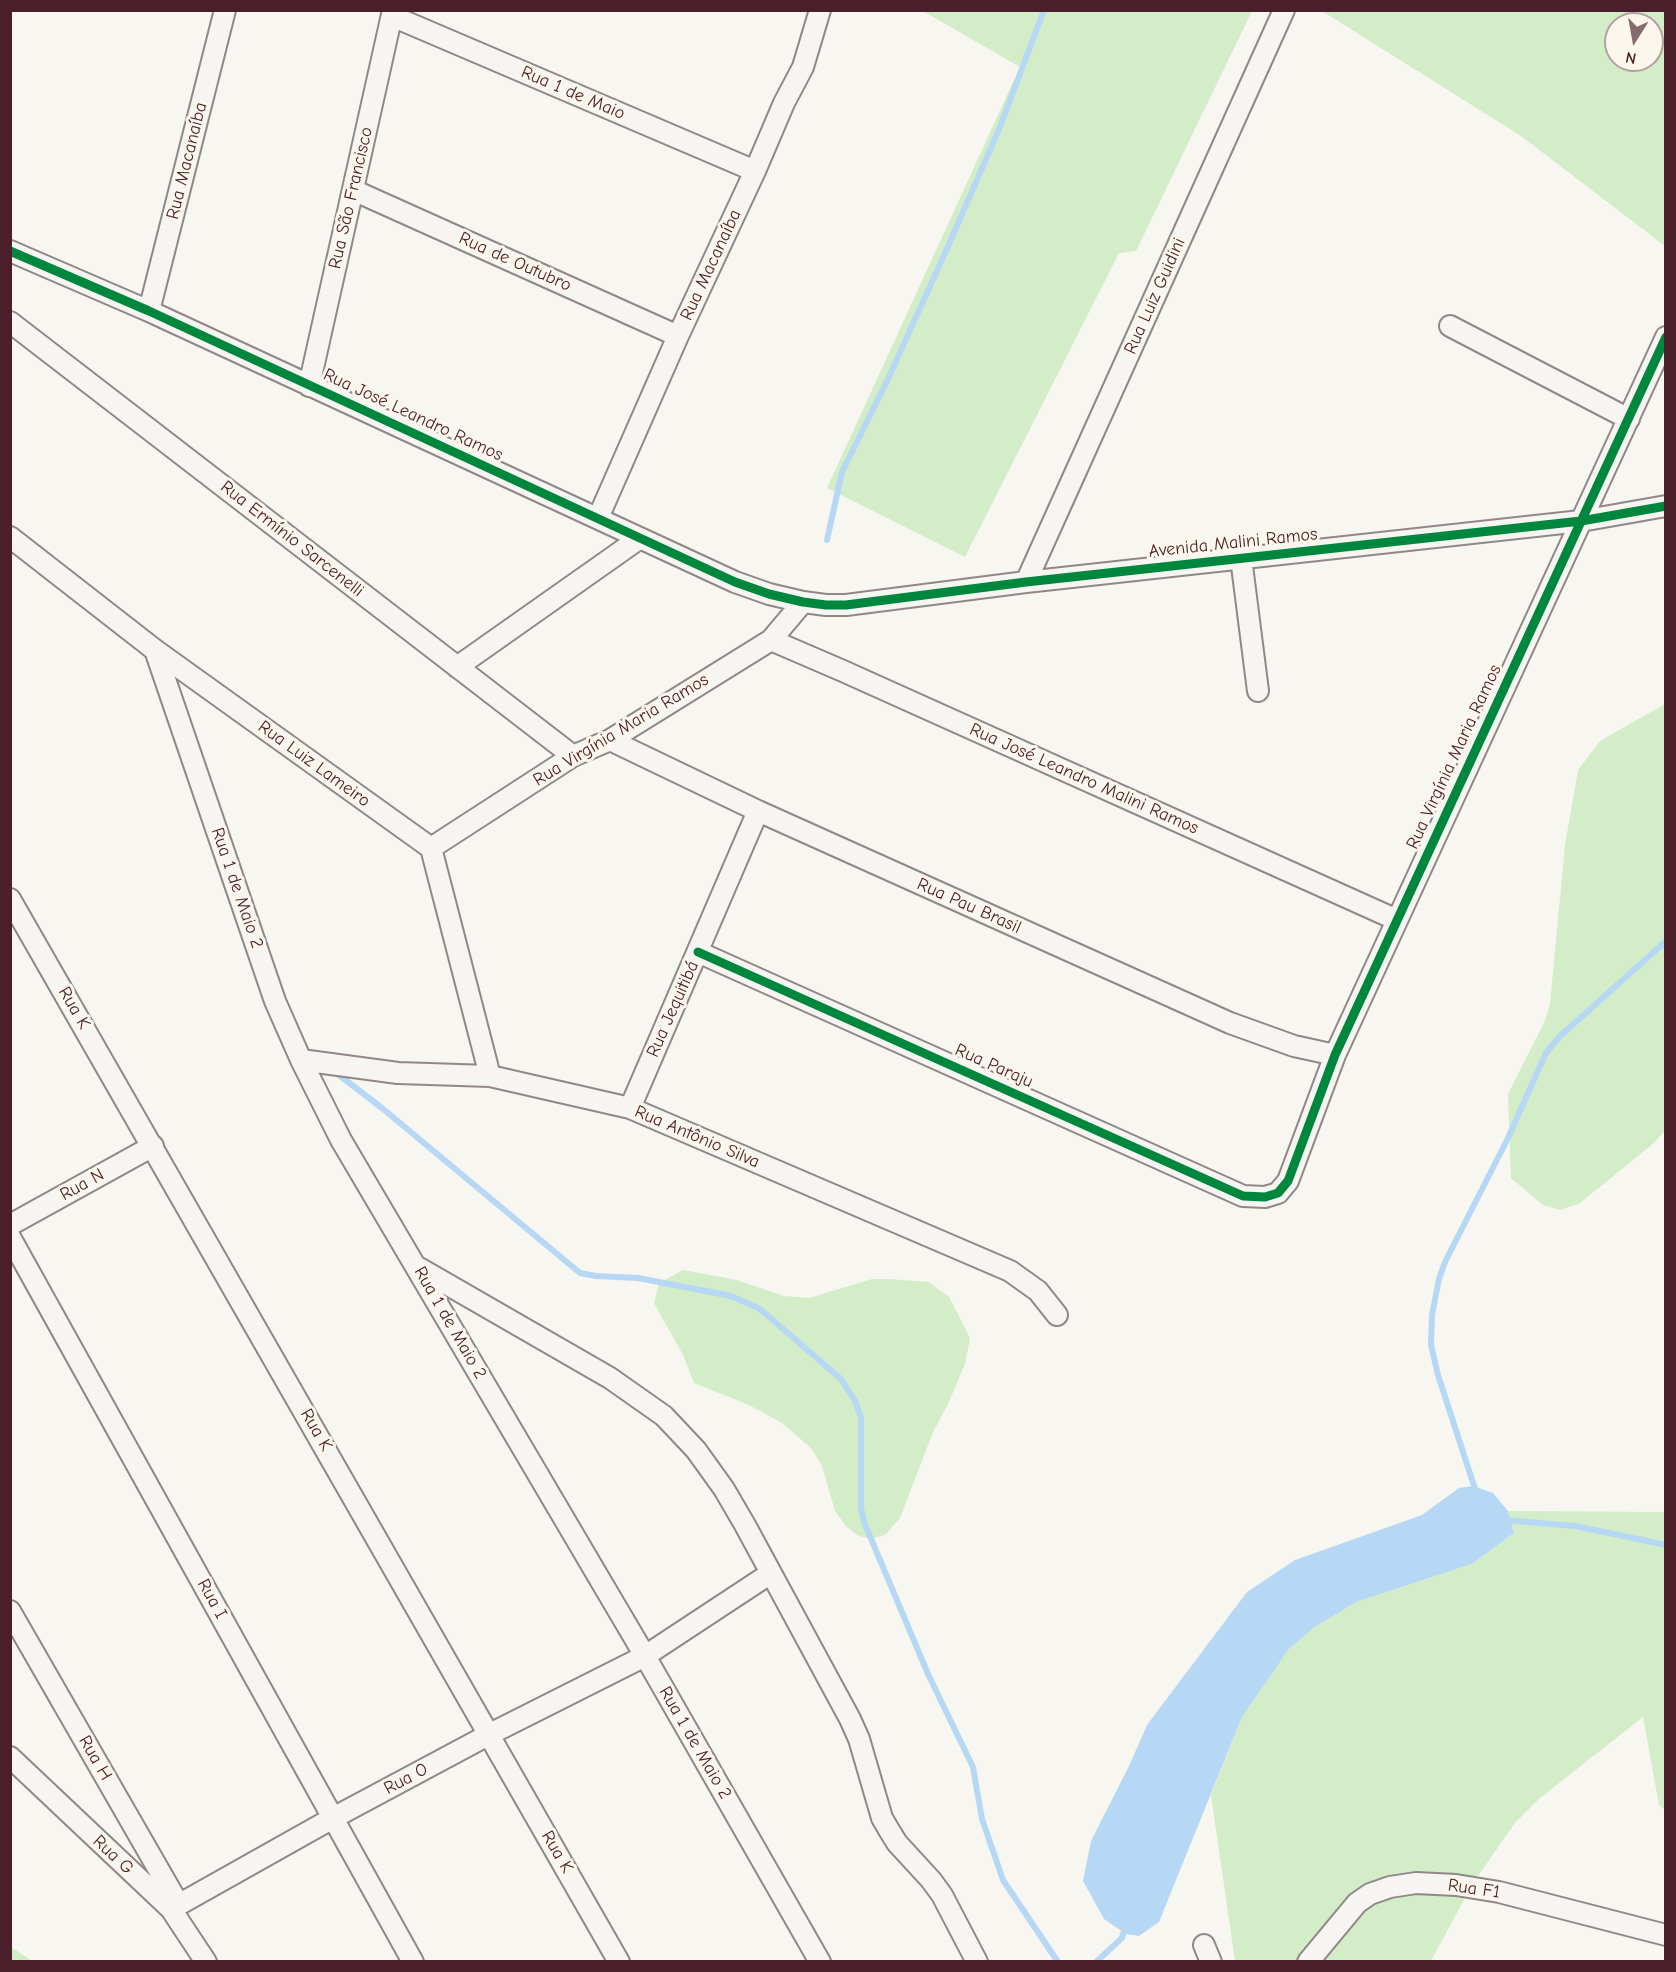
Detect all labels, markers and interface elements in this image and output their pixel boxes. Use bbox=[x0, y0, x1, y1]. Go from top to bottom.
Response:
north arrow bbox=[1604, 12, 1664, 72]
text: N bbox=[1624, 48, 1638, 68]
street label: Rua 1 de Maio bbox=[518, 61, 628, 125]
street label: Rua Macanaíba bbox=[162, 100, 212, 222]
street label: Rua São Francisco bbox=[324, 125, 378, 271]
street label: Rua Macanaíba bbox=[676, 206, 746, 324]
street label: Rua de Outubro bbox=[455, 228, 575, 296]
street label: Rua Luiz Guidini bbox=[1120, 235, 1190, 357]
street label: Rua José Leandro Ramos bbox=[320, 364, 506, 466]
street label: Rua Ermínio Sarcenelli bbox=[216, 476, 368, 602]
street label: Avenida Malini Ramos bbox=[1148, 523, 1318, 563]
street label: Rua Virgínia Maria Ramos bbox=[1402, 661, 1506, 853]
street label: Rua Virgínia Maria Ramos bbox=[529, 669, 713, 791]
street label: Rua Luiz Lameiro bbox=[254, 716, 374, 812]
street label: Rua José Leandro Malini Ramos bbox=[966, 719, 1202, 839]
street label: Rua 1 de Maio 2 bbox=[206, 825, 268, 951]
street label: Rua Pau Brasil bbox=[914, 873, 1024, 939]
street label: Rua Jequitibá bbox=[642, 957, 704, 1061]
street label: Rua K bbox=[53, 983, 95, 1033]
street label: Rua Paraju bbox=[952, 1039, 1036, 1093]
street label: Rua Antônio Silva bbox=[631, 1101, 763, 1173]
street label: Rua N bbox=[56, 1164, 108, 1206]
street label: Rua 1 de Maio 2 bbox=[409, 1263, 491, 1383]
street label: Rua K bbox=[295, 1405, 337, 1455]
street label: Rua I bbox=[192, 1575, 232, 1623]
street label: Rua 1 de Maio 2 bbox=[654, 1683, 736, 1803]
street label: Rua H bbox=[74, 1732, 116, 1784]
street label: Rua O bbox=[380, 1758, 432, 1800]
street label: Rua K bbox=[536, 1827, 578, 1877]
street label: Rua G bbox=[88, 1831, 138, 1879]
street label: Rua F1 bbox=[1446, 1875, 1502, 1903]

